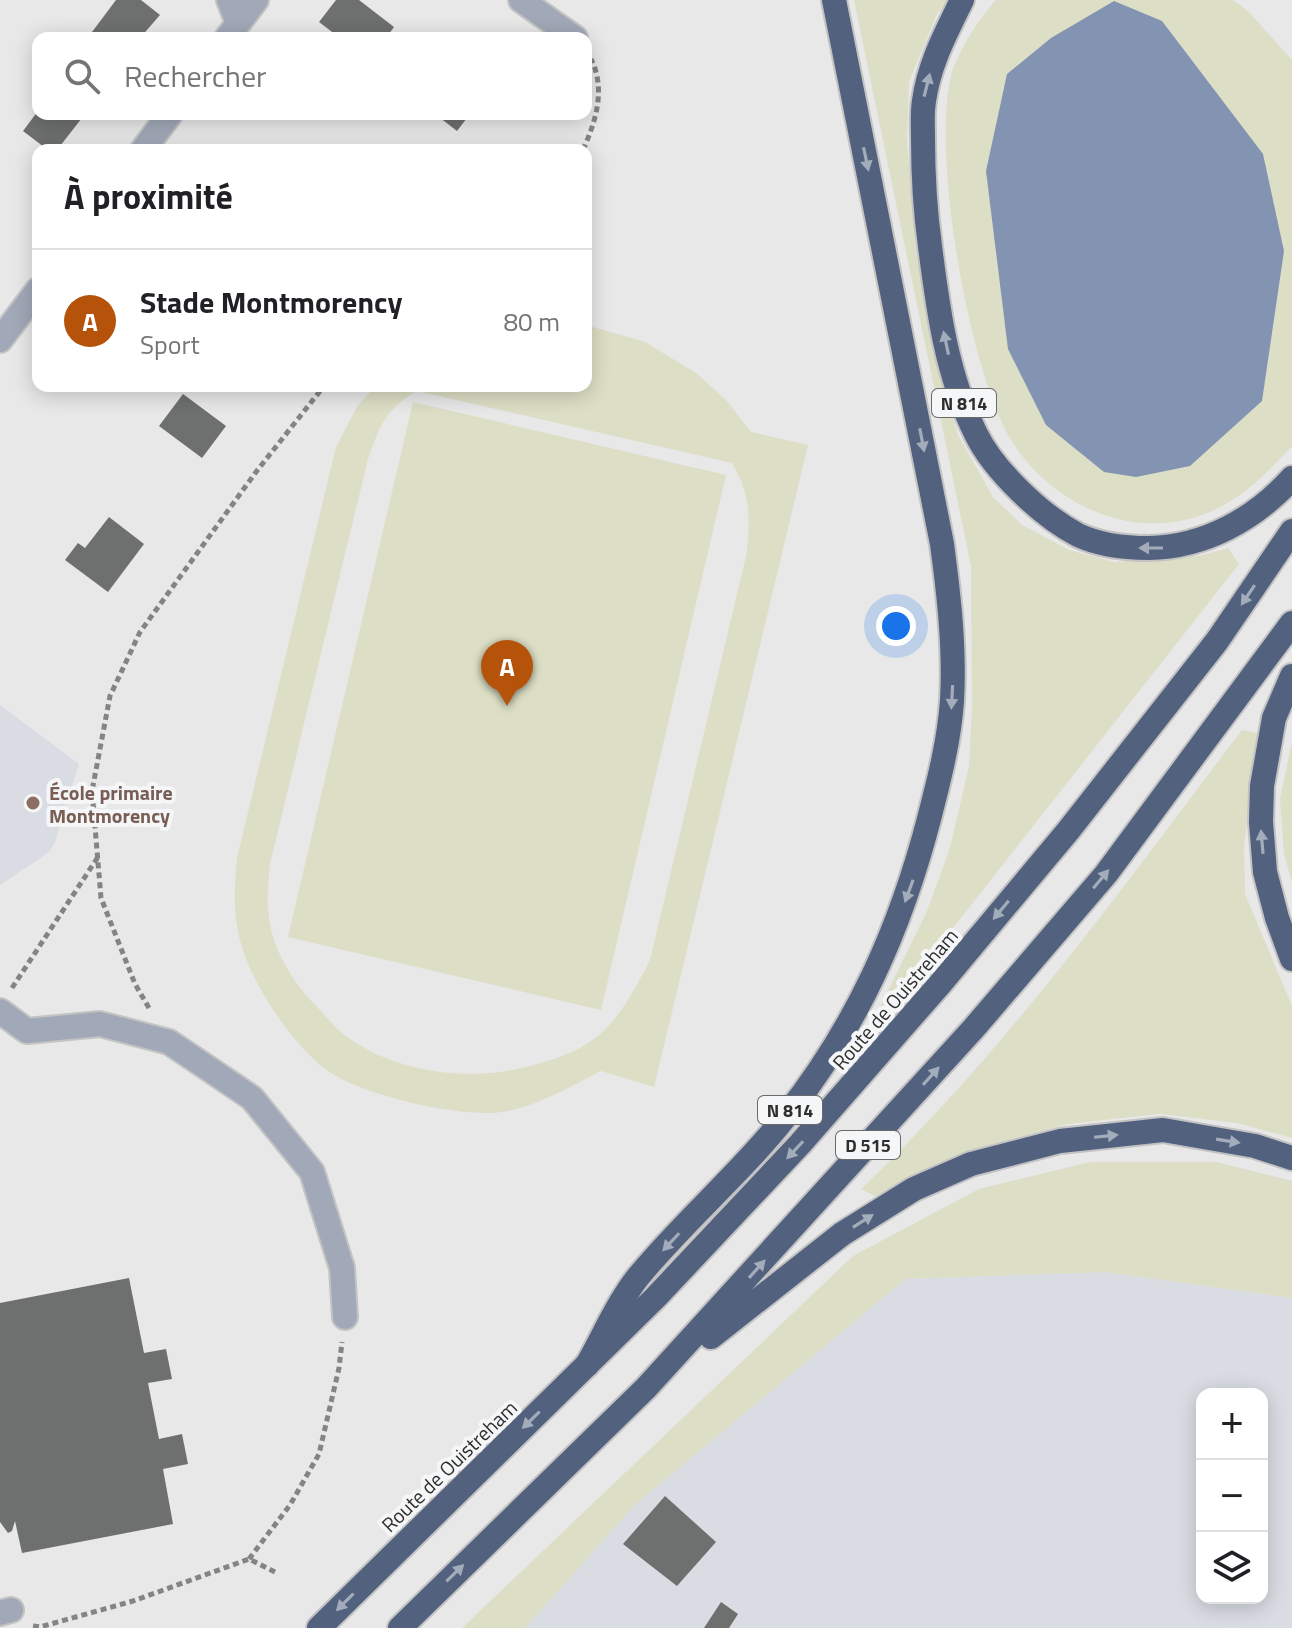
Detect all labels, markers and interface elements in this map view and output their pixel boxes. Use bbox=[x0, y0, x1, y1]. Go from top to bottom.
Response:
search box bbox=[32, 32, 592, 120]
text: Rechercher bbox=[124, 53, 267, 99]
icon: search bbox=[60, 54, 104, 98]
one-way arrow bbox=[922, 73, 934, 98]
one-way arrow bbox=[861, 146, 873, 171]
text: À proximité bbox=[64, 170, 233, 222]
text: Stade Montmorency bbox=[140, 279, 402, 325]
text: A bbox=[82, 302, 98, 341]
text: 80 m bbox=[503, 302, 560, 341]
text: Sport bbox=[140, 325, 200, 364]
one-way arrow bbox=[939, 330, 952, 355]
road number: N 814 bbox=[932, 389, 996, 417]
one-way arrow bbox=[916, 427, 929, 452]
one-way arrow bbox=[1138, 541, 1163, 554]
one-way arrow bbox=[1241, 585, 1256, 606]
your location bbox=[876, 606, 916, 646]
pin: A bbox=[481, 640, 533, 706]
one-way arrow bbox=[945, 685, 958, 710]
place label: École primaire Montmorency bbox=[49, 777, 173, 831]
marker: École primaire Montmorency bbox=[24, 794, 42, 812]
one-way arrow bbox=[1256, 829, 1269, 854]
one-way arrow bbox=[1092, 870, 1109, 890]
one-way arrow bbox=[902, 879, 914, 903]
one-way arrow bbox=[994, 900, 1010, 920]
street label: Route de Ouistreham bbox=[825, 921, 965, 1077]
one-way arrow bbox=[921, 1067, 939, 1086]
road number: N 814 bbox=[758, 1096, 822, 1124]
one-way arrow bbox=[1094, 1130, 1119, 1143]
road number: D 515 bbox=[836, 1131, 900, 1159]
one-way arrow bbox=[1216, 1135, 1241, 1148]
one-way arrow bbox=[787, 1140, 805, 1159]
one-way arrow bbox=[852, 1214, 874, 1228]
one-way arrow bbox=[662, 1232, 680, 1251]
one-way arrow bbox=[747, 1260, 765, 1279]
map controls bbox=[1196, 1388, 1268, 1604]
button: + bbox=[1196, 1388, 1268, 1460]
street label: Route de Ouistreham bbox=[374, 1393, 524, 1539]
one-way arrow bbox=[522, 1410, 541, 1429]
button: − bbox=[1196, 1460, 1268, 1532]
button: layers bbox=[1196, 1532, 1268, 1604]
one-way arrow bbox=[445, 1564, 464, 1582]
one-way arrow bbox=[336, 1592, 355, 1611]

